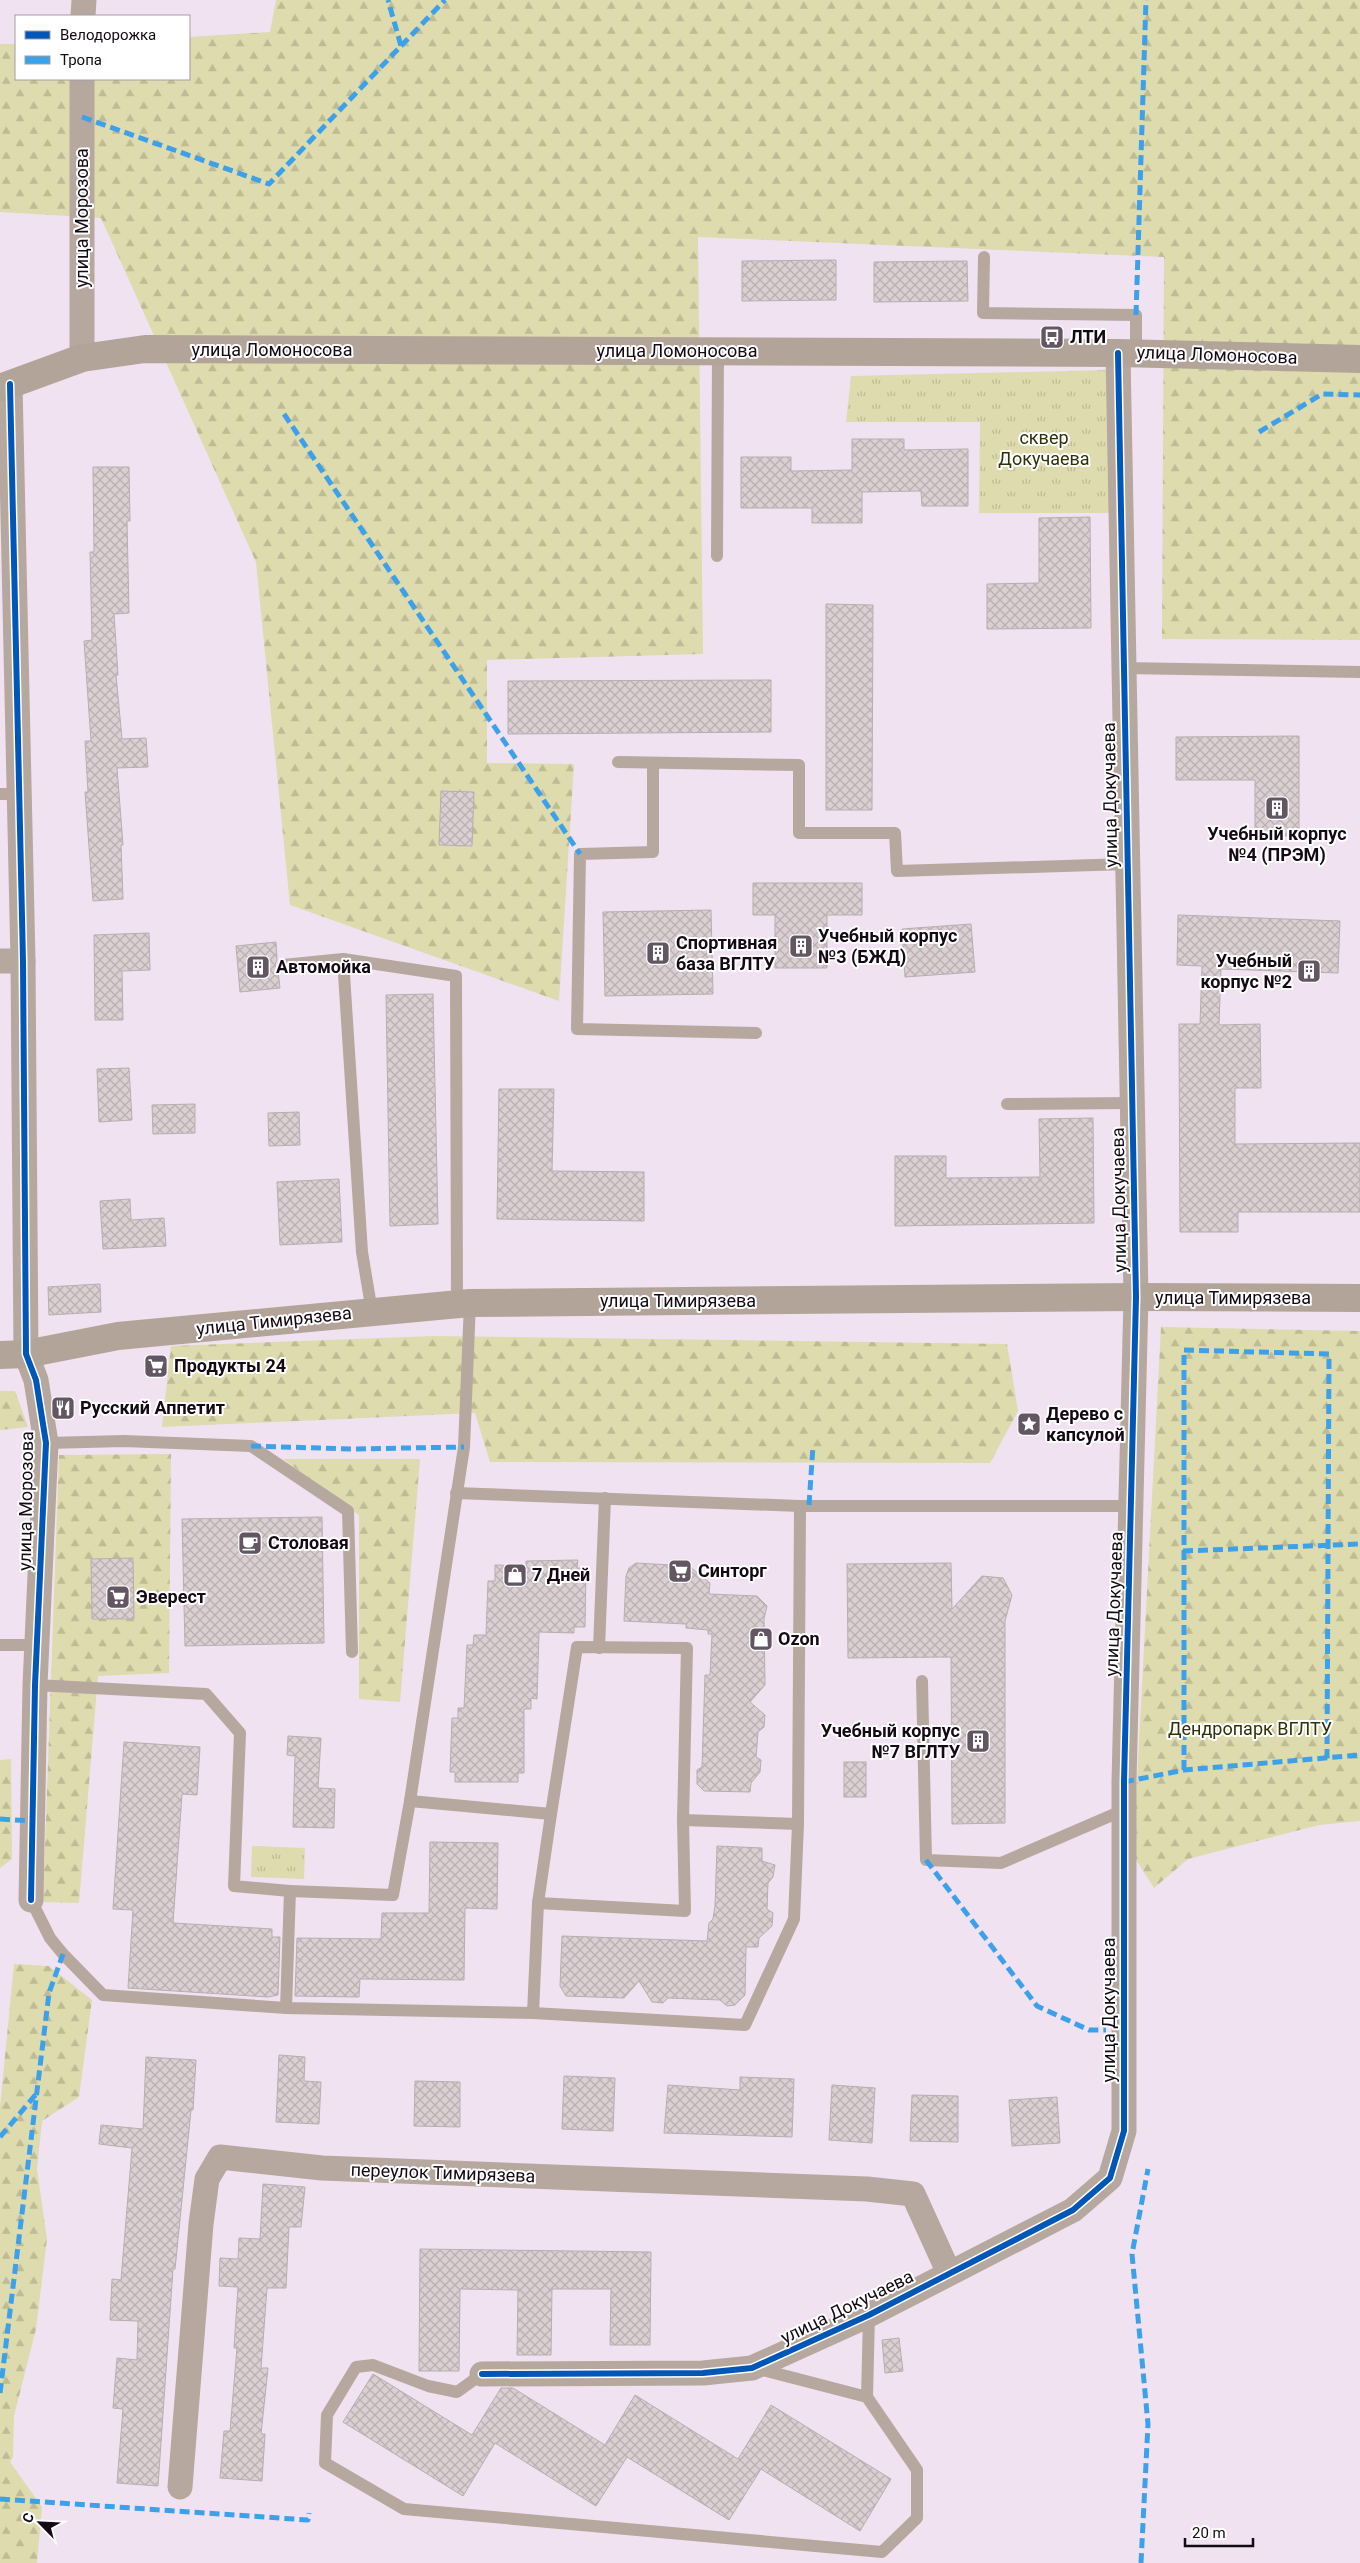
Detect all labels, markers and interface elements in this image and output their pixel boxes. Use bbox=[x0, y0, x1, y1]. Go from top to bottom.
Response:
legend bbox=[15, 15, 190, 80]
text: Велодорожка bbox=[60, 26, 156, 44]
text: Тропа bbox=[60, 51, 102, 69]
street label: улица Морозова bbox=[71, 148, 92, 288]
bus stop icon: ЛТИ bbox=[1039, 324, 1065, 350]
place label: ЛТИ bbox=[1070, 326, 1106, 347]
street label: улица Ломоносова bbox=[192, 339, 352, 360]
street label: улица Ломоносова bbox=[597, 340, 757, 361]
street label: улица Ломоносова bbox=[1136, 341, 1298, 368]
park label: сквер Докучаева bbox=[998, 427, 1090, 469]
street label: улица Докучаева bbox=[1098, 722, 1121, 868]
building icon: Учебный корпус №4 (ПРЭМ) bbox=[1264, 795, 1290, 821]
place label: Учебный корпус №4 (ПРЭМ) bbox=[1207, 823, 1347, 866]
place label: Учебный корпус №3 (БЖД) bbox=[818, 925, 957, 968]
place label: Спортивная база ВГЛТУ bbox=[676, 932, 777, 974]
building icon: Учебный корпус №3 (БЖД) bbox=[788, 933, 814, 959]
building icon: Спортивная база ВГЛТУ bbox=[645, 940, 671, 966]
place label: Учебный корпус №2 bbox=[1200, 950, 1292, 992]
building icon: Автомойка bbox=[245, 954, 271, 980]
place label: Автомойка bbox=[276, 956, 371, 977]
building icon: Учебный корпус №2 bbox=[1296, 958, 1322, 984]
street label: улица Докучаева bbox=[1107, 1127, 1130, 1273]
street label: улица Тимирязева bbox=[1155, 1287, 1311, 1308]
street label: улица Тимирязева bbox=[600, 1290, 756, 1311]
street label: улица Тимирязева bbox=[195, 1302, 353, 1339]
supermarket icon: Продукты 24 bbox=[143, 1353, 169, 1379]
place label: Продукты 24 bbox=[174, 1355, 286, 1376]
restaurant icon: Русский Аппетит bbox=[50, 1395, 76, 1421]
place label: Русский Аппетит bbox=[80, 1397, 225, 1418]
place label: Дерево с капсулой bbox=[1046, 1403, 1125, 1445]
place icon: Дерево с капсулой bbox=[1016, 1411, 1042, 1437]
street label: улица Морозова bbox=[14, 1431, 37, 1571]
cafe icon: Столовая bbox=[237, 1530, 263, 1556]
street label: улица Докучаева bbox=[1100, 1531, 1127, 1677]
place label: Столовая bbox=[268, 1532, 349, 1553]
supermarket icon: Синторг bbox=[667, 1558, 693, 1584]
place label: Синторг bbox=[698, 1560, 767, 1581]
shop icon: 7 Дней bbox=[502, 1562, 528, 1588]
place label: 7 Дней bbox=[532, 1564, 590, 1585]
supermarket icon: Эверест bbox=[105, 1584, 131, 1610]
place label: Эверест bbox=[136, 1586, 206, 1607]
shop icon: Ozon bbox=[748, 1626, 774, 1652]
place label: Ozon bbox=[778, 1628, 820, 1649]
park label: Дендропарк ВГЛТУ bbox=[1168, 1718, 1332, 1739]
place label: Учебный корпус №7 ВГЛТУ bbox=[821, 1720, 961, 1762]
building icon: Учебный корпус №7 ВГЛТУ bbox=[965, 1728, 991, 1754]
street label: улица Докучаева bbox=[1098, 1937, 1119, 2083]
street label: переулок Тимирязева bbox=[350, 2159, 536, 2186]
street label: улица Докучаева bbox=[777, 2265, 917, 2348]
north arrow bbox=[15, 2498, 65, 2548]
text: С bbox=[19, 2510, 37, 2525]
scale bar bbox=[1185, 2516, 1252, 2548]
text: 20 m bbox=[1192, 2524, 1226, 2542]

